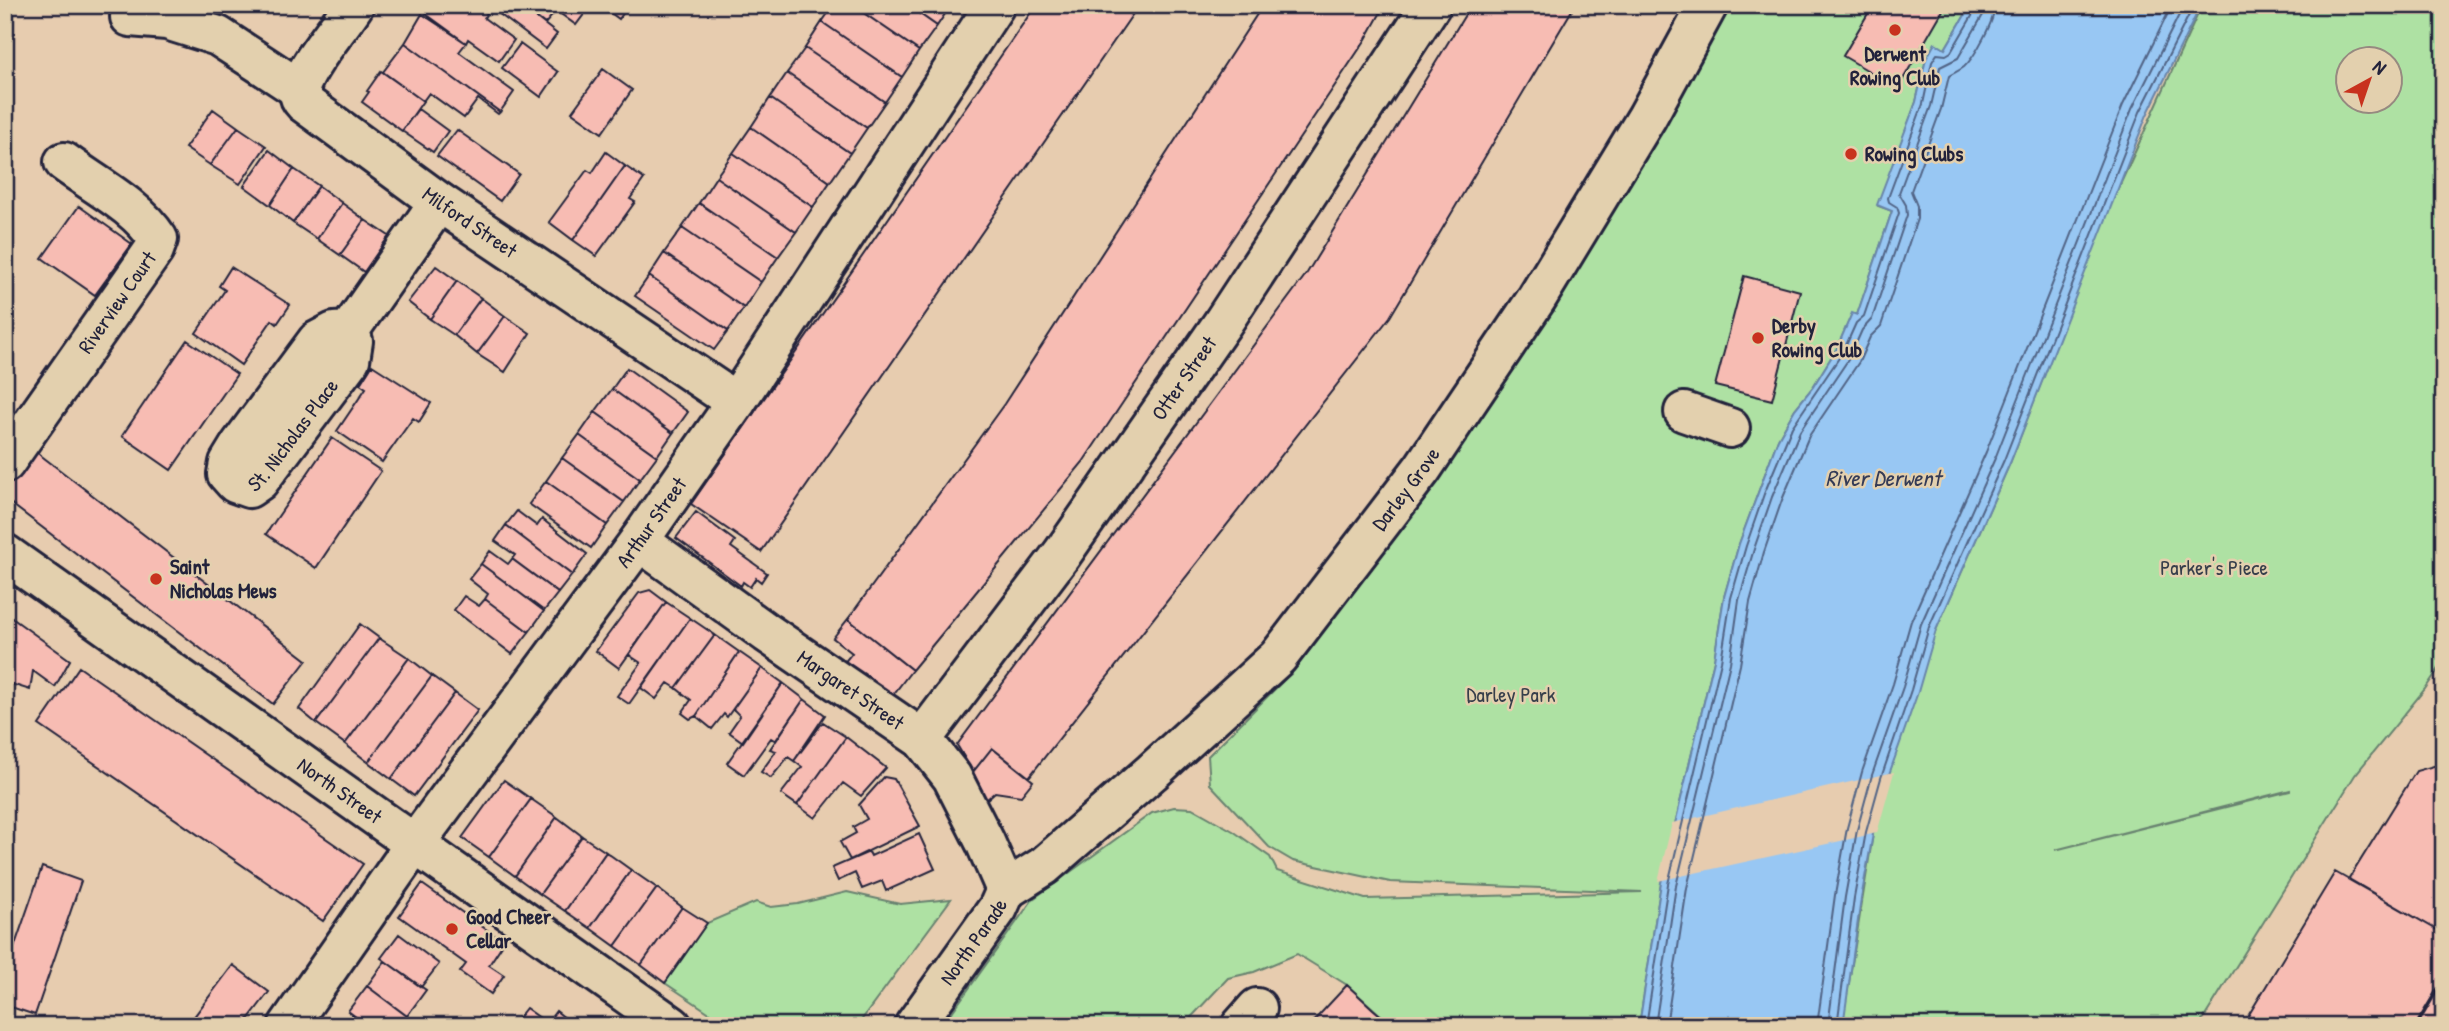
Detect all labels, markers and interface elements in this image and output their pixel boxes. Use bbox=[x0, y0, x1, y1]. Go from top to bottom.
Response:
marker: Derwent Rowing Club bbox=[1887, 22, 1903, 38]
place label: Derwent Rowing Club bbox=[1850, 39, 1940, 93]
north arrow bbox=[2334, 46, 2404, 116]
text: N bbox=[2368, 54, 2392, 80]
place label: Rowing Clubs bbox=[1865, 139, 1963, 169]
marker: Rowing Clubs bbox=[1843, 146, 1859, 162]
street label: Milford Street bbox=[417, 179, 524, 265]
street label: Riverview Court bbox=[71, 244, 163, 359]
place label: Derby Rowing Club bbox=[1772, 311, 1863, 365]
street label: Otter Street bbox=[1144, 330, 1224, 426]
marker: Derby Rowing Club bbox=[1750, 330, 1766, 346]
street label: St. Nicholas Place bbox=[242, 373, 345, 498]
street label: Darley Grove bbox=[1365, 441, 1447, 536]
water label: River Derwent bbox=[1825, 462, 1944, 493]
street label: Arthur Street bbox=[609, 471, 694, 574]
place label: Saint Nicholas Mews bbox=[170, 552, 277, 605]
park label: Parker's Piece bbox=[2160, 553, 2268, 582]
marker: Saint Nicholas Mews bbox=[148, 571, 164, 587]
street label: Margaret Street bbox=[792, 643, 911, 737]
park label: Darley Park bbox=[1466, 680, 1556, 709]
street label: North Street bbox=[292, 750, 389, 831]
street label: North Parade bbox=[933, 895, 1014, 991]
place label: Good Cheer Cellar bbox=[466, 902, 552, 955]
marker: Good Cheer Cellar bbox=[444, 921, 460, 937]

